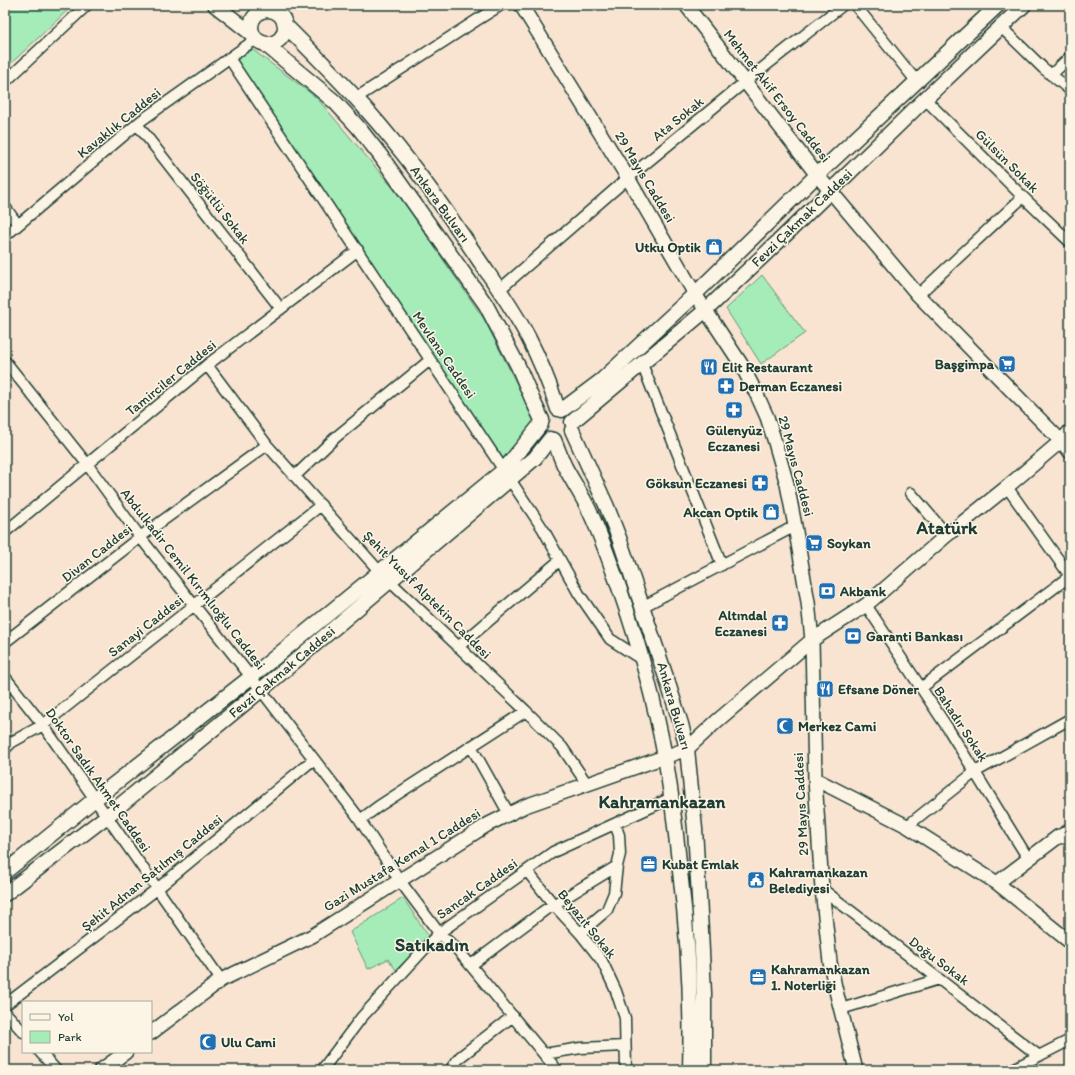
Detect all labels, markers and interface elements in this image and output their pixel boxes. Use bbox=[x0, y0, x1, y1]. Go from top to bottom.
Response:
street label: Mehmet Akif Ersoy Caddesi bbox=[720, 26, 834, 166]
street label: Kavaklık Caddesi bbox=[74, 84, 164, 162]
street label: Ata Sokak bbox=[649, 93, 708, 145]
street label: Gülsün Sokak bbox=[972, 126, 1042, 196]
street label: 29 Mayıs Caddesi bbox=[611, 128, 679, 226]
street label: Ankara Bulvarı bbox=[406, 162, 474, 246]
street label: Fevzi Çakmak Caddesi bbox=[748, 165, 856, 271]
street label: Söğütlü Sokak bbox=[187, 169, 254, 248]
shop icon: Utku Optik bbox=[704, 237, 724, 257]
place label: Utku Optik bbox=[635, 239, 702, 256]
street label: Mevlana Caddesi bbox=[409, 308, 479, 402]
street label: Tamirciler Caddesi bbox=[122, 336, 220, 420]
supermarket icon: Başgimpa bbox=[997, 354, 1017, 374]
place label: Başgimpa bbox=[935, 356, 995, 373]
restaurant icon: Elit Restaurant bbox=[699, 357, 719, 377]
place label: Elit Restaurant bbox=[722, 359, 813, 376]
pharmacy icon: Derman Eczanesi bbox=[716, 376, 736, 396]
place label: Derman Eczanesi bbox=[739, 378, 842, 395]
pharmacy icon: Gülenyüz Eczanesi bbox=[724, 400, 744, 420]
street label: 29 Mayıs Caddesi bbox=[774, 414, 818, 518]
place label: Gülenyüz Eczanesi bbox=[706, 422, 763, 455]
pharmacy icon: Göksun Eczanesi bbox=[750, 473, 770, 493]
place label: Göksun Eczanesi bbox=[646, 475, 747, 492]
street label: Abdulkadir Cemil Kırımlıoğlu Caddesi bbox=[117, 485, 269, 673]
shop icon: Akcan Optik bbox=[761, 502, 781, 522]
place label: Akcan Optik bbox=[682, 504, 759, 521]
district label: Atatürk bbox=[916, 517, 978, 539]
street label: Divan Caddesi bbox=[58, 520, 136, 586]
street label: Şehit Yusuf Alptekin Caddesi bbox=[359, 527, 495, 663]
supermarket icon: Soykan bbox=[804, 533, 824, 553]
place label: Soykan bbox=[827, 535, 871, 552]
bank icon: Akbank bbox=[817, 581, 837, 601]
place label: Akbank bbox=[839, 583, 887, 600]
street label: Sanayi Caddesi bbox=[105, 591, 187, 661]
place label: Altındal Eczanesi bbox=[715, 607, 768, 640]
pharmacy icon: Altındal Eczanesi bbox=[770, 613, 790, 633]
street label: Fevzi Çakmak Caddesi bbox=[225, 623, 339, 721]
bank icon: Garanti Bankası bbox=[843, 626, 863, 646]
place label: Garanti Bankası bbox=[866, 628, 963, 645]
street label: Ankara Bulvarı bbox=[653, 660, 695, 752]
restaurant icon: Efsane Döner bbox=[815, 679, 835, 699]
place label: Efsane Döner bbox=[838, 681, 919, 698]
street label: Bahadır Sokak bbox=[930, 683, 992, 766]
street label: Doktor Sadık Ahmet Caddesi bbox=[42, 705, 154, 855]
mosque icon: Merkez Cami bbox=[775, 716, 795, 736]
place label: Merkez Cami bbox=[798, 718, 876, 735]
street label: 29 Mayıs Caddesi bbox=[790, 752, 812, 856]
district label: Kahramankazan bbox=[599, 791, 726, 813]
street label: Gazi Mustafa Kemal 1 Caddesi bbox=[320, 805, 484, 915]
street label: Şehit Adnan Satılmış Caddesi bbox=[78, 811, 226, 935]
office icon: Kubat Emlak bbox=[639, 854, 659, 874]
street label: Sancak Caddesi bbox=[433, 855, 521, 923]
place label: Kubat Emlak bbox=[662, 856, 740, 873]
place label: Kahramankazan Belediyesi bbox=[769, 864, 868, 897]
public building icon: Kahramankazan Belediyesi bbox=[746, 870, 766, 890]
street label: Beyazıt Sokak bbox=[554, 886, 620, 963]
street label: Doğu Sokak bbox=[906, 933, 972, 989]
district label: Satıkadın bbox=[395, 934, 470, 956]
place label: Kahramankazan 1. Noterliği bbox=[771, 961, 870, 994]
office icon: Kahramankazan 1. Noterliği bbox=[748, 967, 768, 987]
legend bbox=[22, 1001, 152, 1053]
text: Yol bbox=[58, 1010, 74, 1024]
text: Park bbox=[58, 1030, 82, 1044]
mosque icon: Ulu Cami bbox=[198, 1032, 218, 1052]
place label: Ulu Cami bbox=[221, 1034, 276, 1051]

